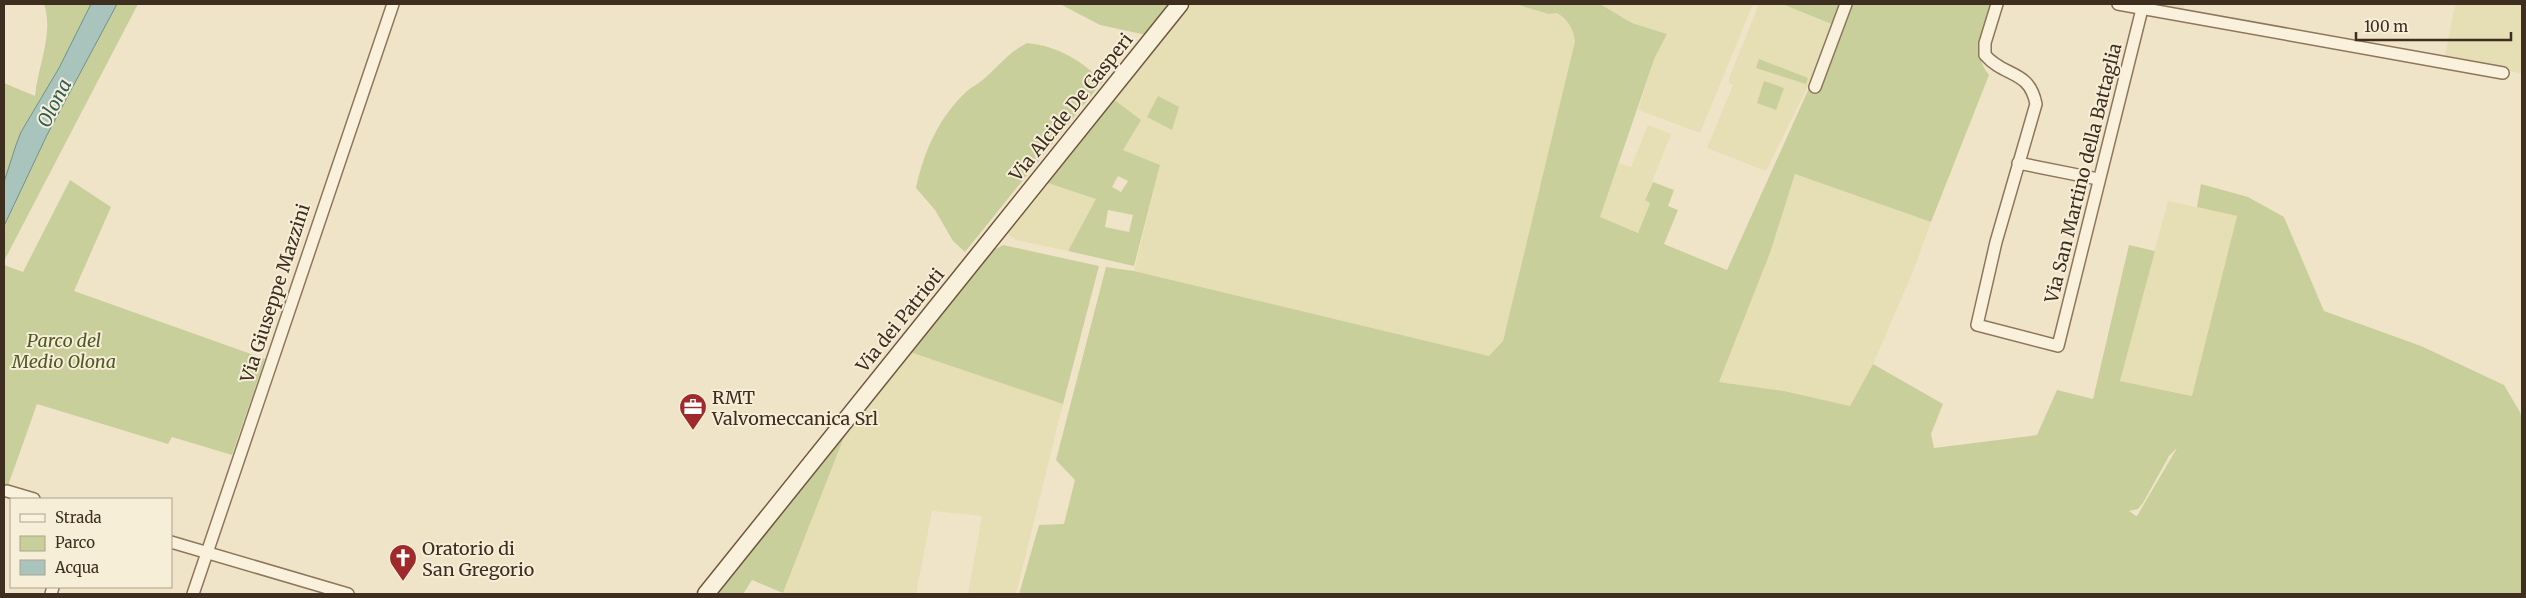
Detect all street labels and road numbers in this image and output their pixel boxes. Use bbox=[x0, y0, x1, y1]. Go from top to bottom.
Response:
street label: Via Alcide De Gasperi bbox=[1004, 28, 1138, 186]
street label: Via San Martino della Battaglia bbox=[2039, 40, 2127, 306]
street label: Via Giuseppe Mazzini bbox=[235, 201, 315, 386]
street label: Via dei Patrioti bbox=[850, 263, 949, 378]

